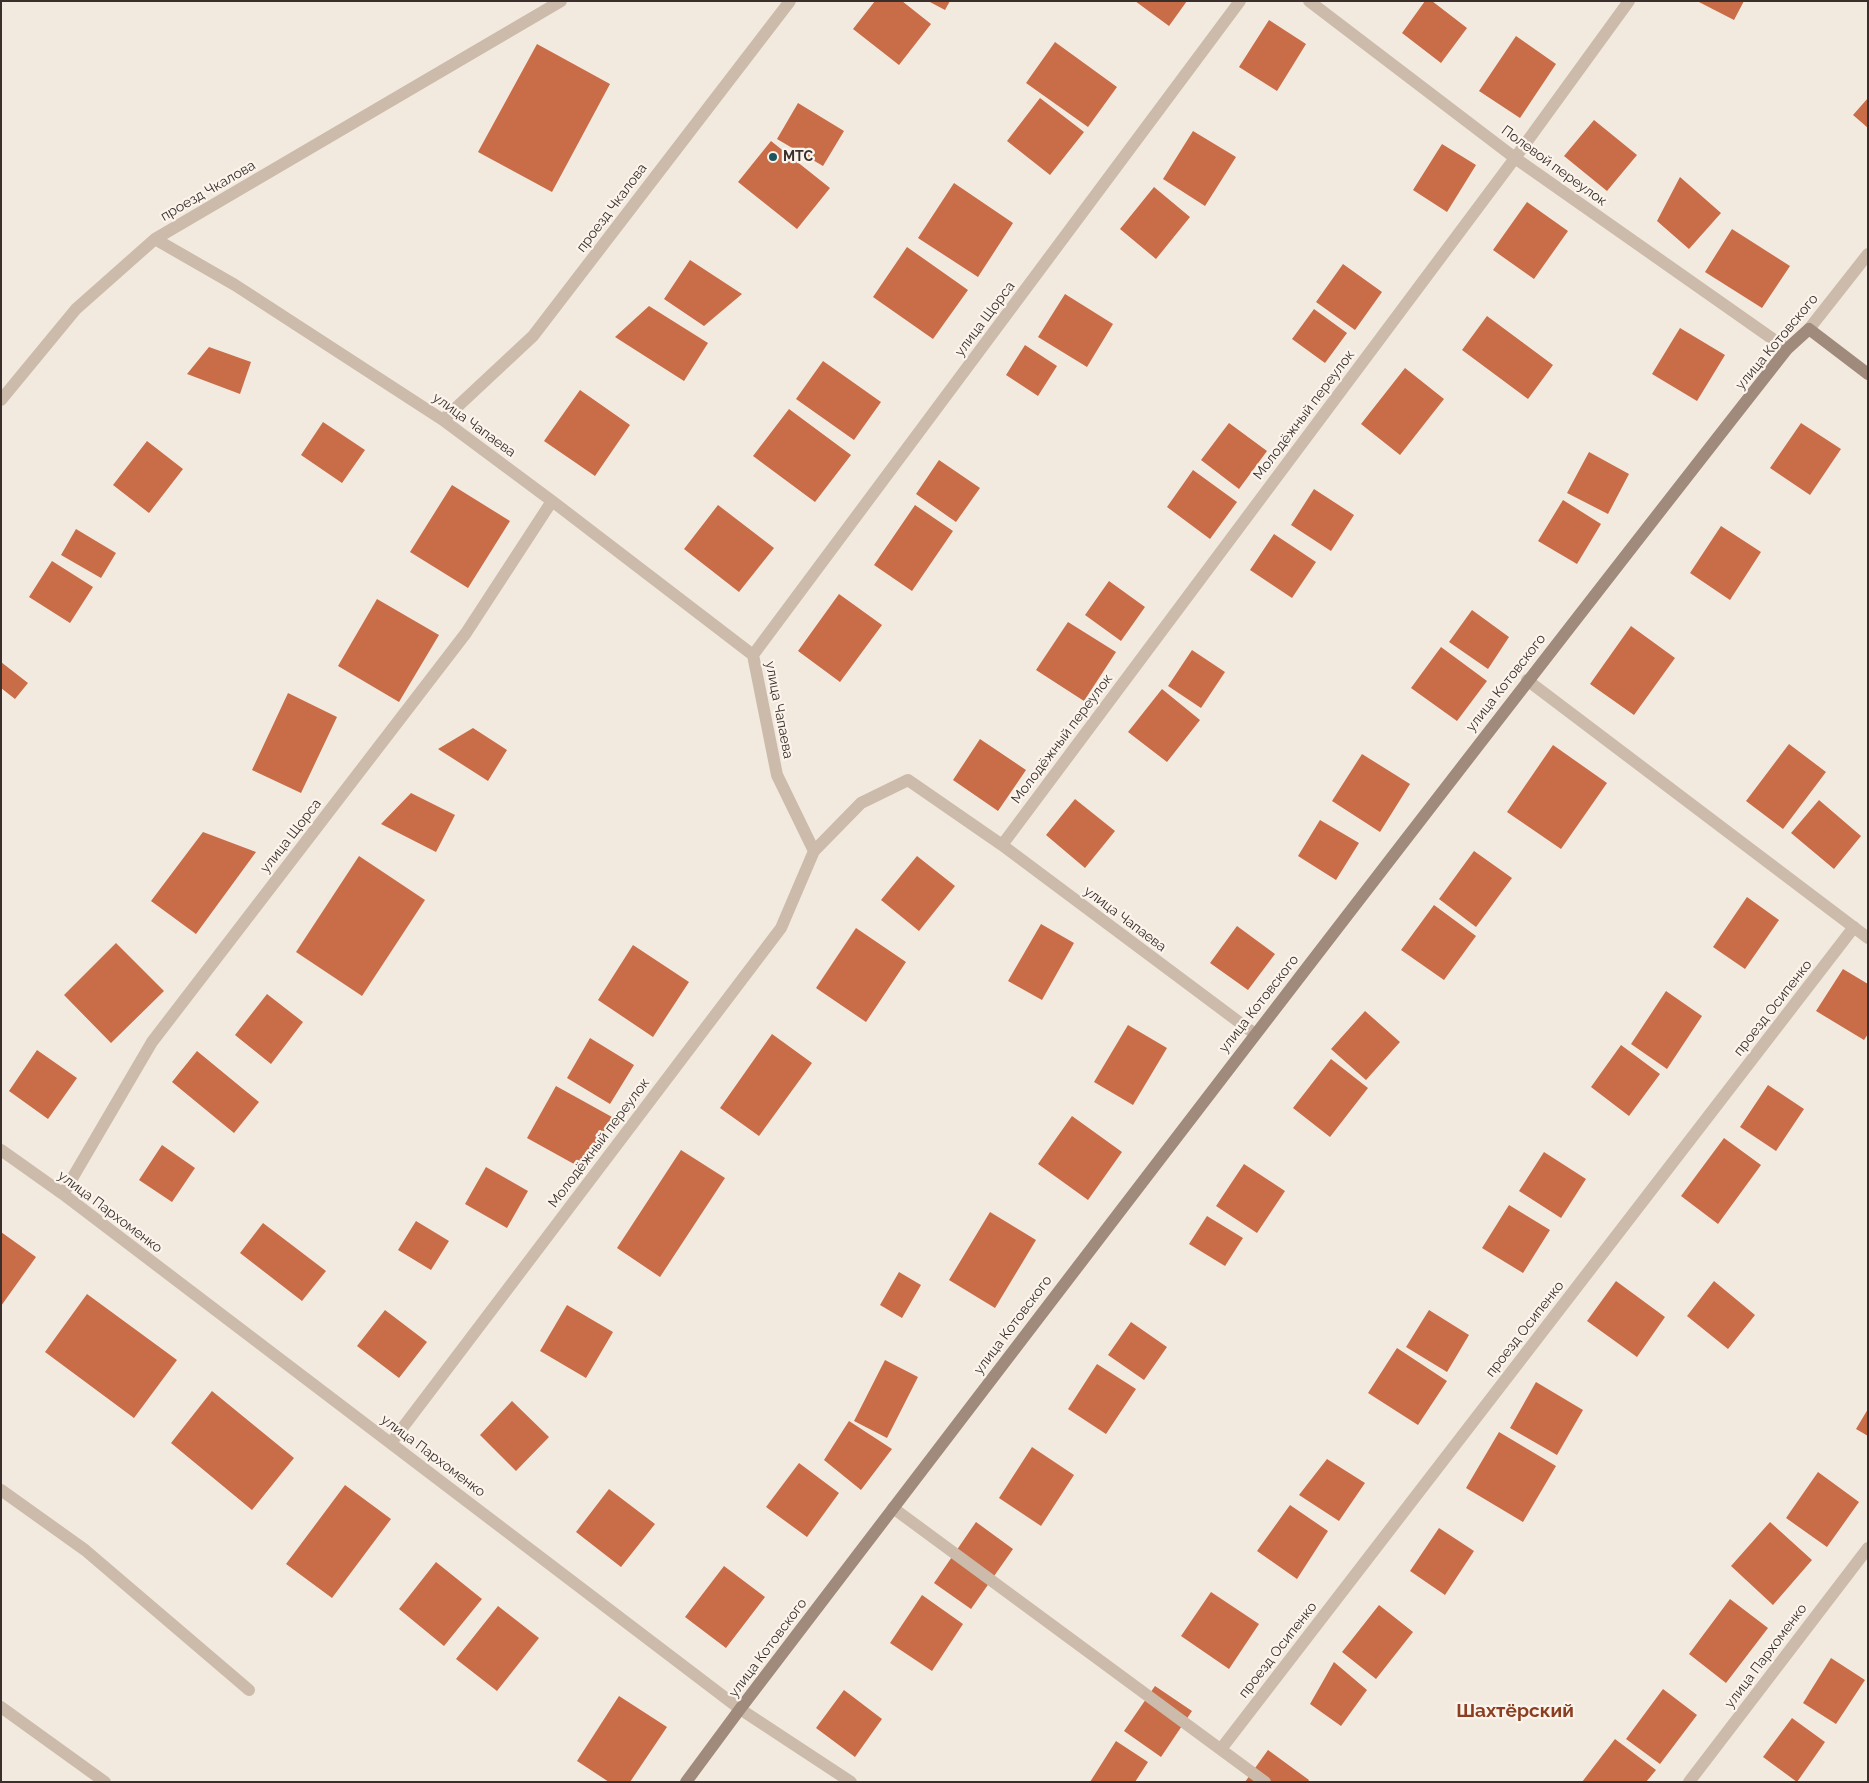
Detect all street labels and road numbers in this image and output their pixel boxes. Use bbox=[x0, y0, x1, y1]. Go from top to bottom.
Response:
street label: Полевой переулок bbox=[1498, 122, 1610, 210]
street label: проезд Чкалова bbox=[158, 157, 258, 225]
street label: проезд Чкалова bbox=[573, 160, 651, 256]
street label: улица Щорса bbox=[951, 278, 1019, 360]
street label: улица Котовского bbox=[1732, 291, 1822, 393]
street label: Молодёжный переулок bbox=[1250, 347, 1358, 483]
street label: улица Чапаева bbox=[429, 389, 519, 461]
street label: улица Котовского bbox=[1463, 631, 1549, 735]
street label: улица Чапаева bbox=[761, 660, 797, 760]
street label: Молодёжный переулок bbox=[1008, 671, 1116, 807]
street label: улица Щорса bbox=[257, 796, 325, 876]
street label: улица Чапаева bbox=[1081, 883, 1169, 955]
street label: улица Котовского bbox=[1216, 952, 1302, 1056]
street label: проезд Осипенко bbox=[1730, 957, 1816, 1059]
street label: Молодёжный переулок bbox=[545, 1075, 653, 1211]
street label: улица Пархоменко bbox=[55, 1167, 165, 1257]
street label: улица Котовского bbox=[970, 1272, 1056, 1378]
street label: проезд Осипенко bbox=[1482, 1278, 1568, 1380]
street label: улица Пархоменко bbox=[378, 1411, 488, 1501]
street label: улица Котовского bbox=[725, 1595, 811, 1701]
street label: проезд Осипенко bbox=[1235, 1599, 1321, 1701]
street label: улица Пархоменко bbox=[1721, 1601, 1811, 1711]

